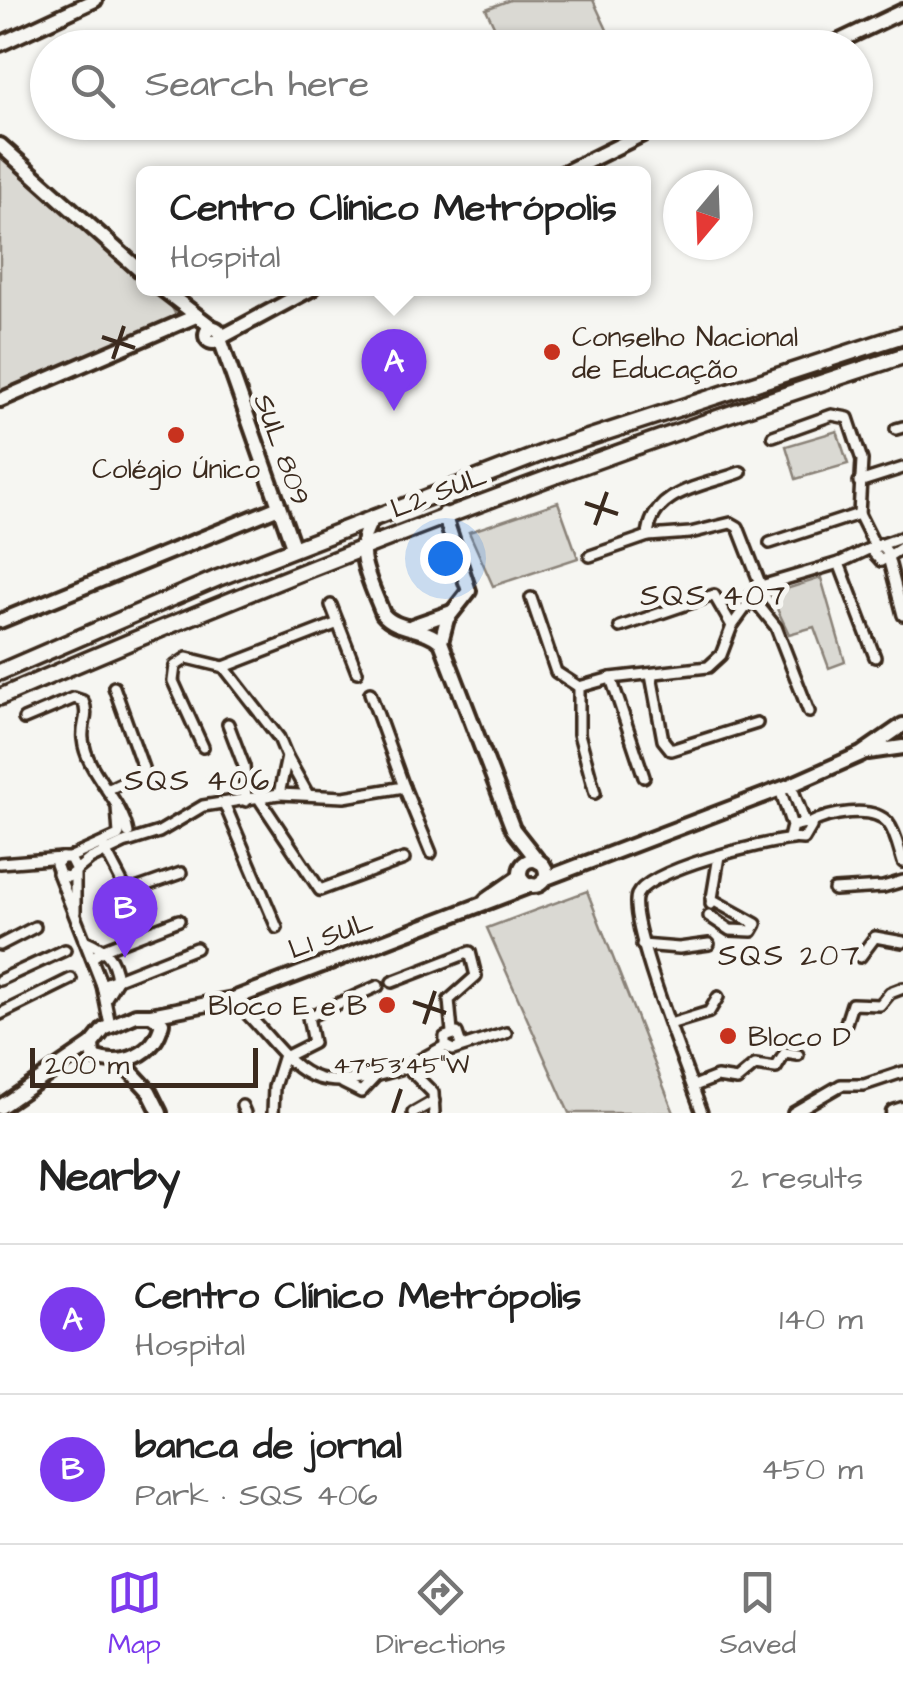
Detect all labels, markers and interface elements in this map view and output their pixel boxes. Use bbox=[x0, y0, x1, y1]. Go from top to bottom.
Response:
search box bbox=[30, 30, 873, 140]
icon: search bbox=[65, 58, 120, 113]
text: Search here bbox=[145, 59, 369, 111]
popup bbox=[136, 166, 651, 296]
north arrow bbox=[663, 170, 753, 260]
text: Centro Clínico Metrópolis bbox=[170, 183, 617, 235]
text: Hospital bbox=[170, 235, 281, 280]
place label: Conselho Nacional de Educação bbox=[572, 318, 798, 389]
pin: A bbox=[362, 328, 426, 411]
marker: Conselho Nacional de Educação bbox=[541, 341, 563, 363]
street label: SUL 809 bbox=[243, 388, 320, 511]
marker: Colégio Único bbox=[165, 424, 187, 446]
place label: Colégio Único bbox=[92, 450, 260, 490]
street label: L2 SUL bbox=[385, 456, 492, 528]
your location bbox=[420, 533, 471, 584]
district label: SQS 407 bbox=[640, 575, 788, 617]
district label: SQS 406 bbox=[124, 760, 272, 802]
pin: B bbox=[92, 876, 158, 958]
street label: L1 SUL bbox=[283, 902, 378, 969]
district label: SQS 207 bbox=[718, 935, 862, 977]
place label: Bloco E e B bbox=[208, 987, 367, 1026]
marker: Bloco E e B bbox=[376, 994, 398, 1016]
place label: Bloco D bbox=[748, 1018, 851, 1057]
marker: Bloco D bbox=[717, 1025, 739, 1047]
scale bar bbox=[30, 1043, 258, 1088]
text: 200 m bbox=[45, 1046, 129, 1085]
text: 47°53'45"W bbox=[333, 1048, 470, 1083]
text: Nearby bbox=[40, 1149, 180, 1207]
text: 2 results bbox=[731, 1156, 863, 1201]
text: Centro Clínico Metrópolis bbox=[135, 1271, 581, 1323]
text: A bbox=[62, 1297, 83, 1342]
text: 140 m bbox=[779, 1297, 863, 1342]
text: Hospital bbox=[135, 1323, 245, 1368]
text: banca de jornal bbox=[135, 1421, 402, 1473]
text: B bbox=[61, 1447, 84, 1492]
text: 450 m bbox=[761, 1447, 863, 1492]
text: Park · SQS 406 bbox=[135, 1473, 378, 1518]
tab: Map bbox=[107, 1565, 162, 1664]
tab: Directions bbox=[376, 1565, 506, 1664]
tab: Saved bbox=[720, 1565, 796, 1664]

